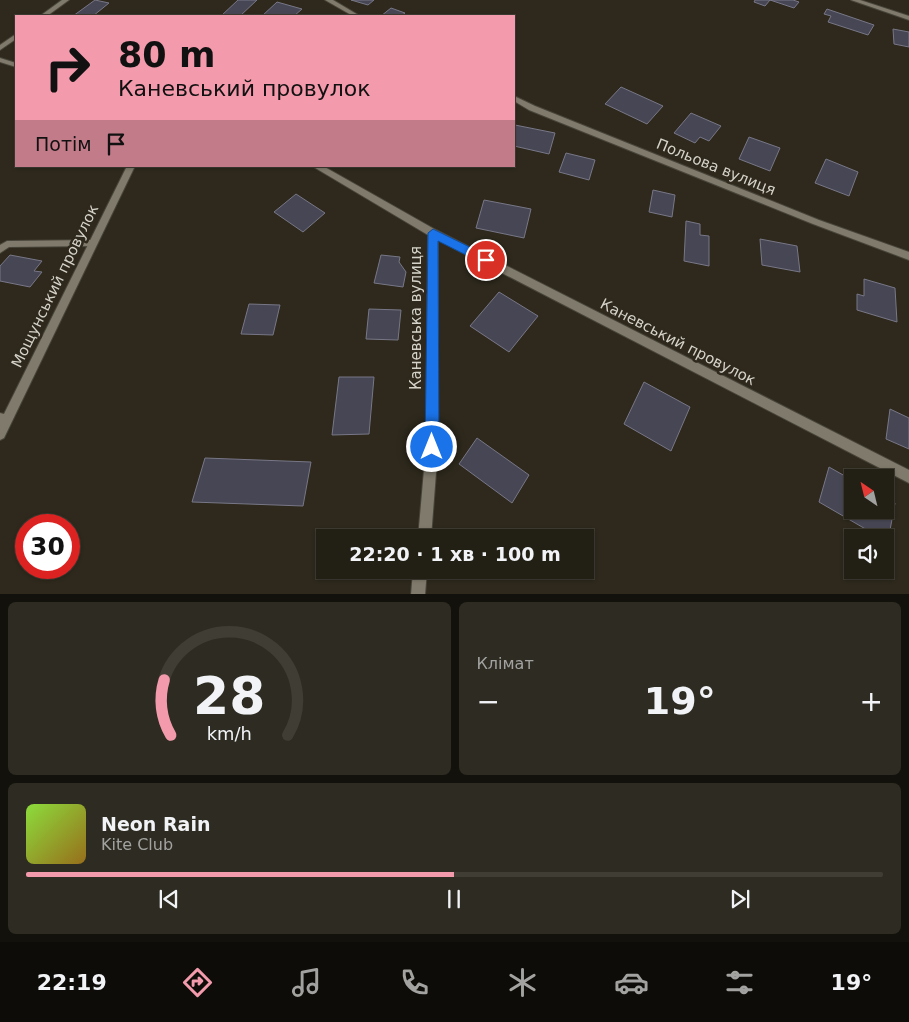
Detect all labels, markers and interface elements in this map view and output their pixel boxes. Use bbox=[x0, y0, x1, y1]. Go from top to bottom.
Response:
icon: right bbox=[35, 35, 100, 100]
text: 80 m bbox=[118, 35, 215, 75]
text: Каневський провулок bbox=[118, 76, 371, 101]
icon: arrive bbox=[102, 130, 130, 158]
text: Потім bbox=[35, 133, 92, 155]
street label: Польова вулиця bbox=[654, 135, 778, 199]
street label: Мощунський провулок bbox=[8, 201, 102, 371]
pin bbox=[465, 239, 507, 281]
street label: Каневська вулиця bbox=[407, 246, 425, 390]
icon: arrive bbox=[472, 246, 500, 274]
street label: Каневський провулок bbox=[597, 295, 759, 389]
position arrow bbox=[405, 420, 457, 472]
north arrow bbox=[844, 469, 894, 519]
map controls bbox=[844, 469, 894, 579]
speed limit sign: 30 bbox=[15, 514, 80, 579]
button: sound bbox=[844, 529, 894, 579]
text: 22:20 · 1 хв · 100 m bbox=[349, 543, 561, 565]
text: Клімат bbox=[477, 654, 534, 673]
text: 28 bbox=[193, 666, 265, 726]
text: 19° bbox=[644, 679, 716, 723]
text: − bbox=[477, 685, 500, 718]
text: + bbox=[860, 685, 883, 718]
text: km/h bbox=[207, 723, 252, 744]
text: Neon Rain bbox=[101, 813, 210, 835]
text: Kite Club bbox=[101, 835, 173, 854]
icon: previous bbox=[155, 885, 183, 913]
icon: pause bbox=[440, 885, 468, 913]
icon: next bbox=[726, 885, 754, 913]
icon: directions bbox=[180, 965, 215, 1000]
icon: music bbox=[289, 965, 324, 1000]
icon: phone bbox=[397, 965, 432, 1000]
icon: climate bbox=[505, 965, 540, 1000]
icon: car bbox=[614, 965, 649, 1000]
icon: filters bbox=[722, 965, 757, 1000]
text: 22:19 bbox=[37, 970, 107, 995]
text: 19° bbox=[831, 970, 872, 995]

